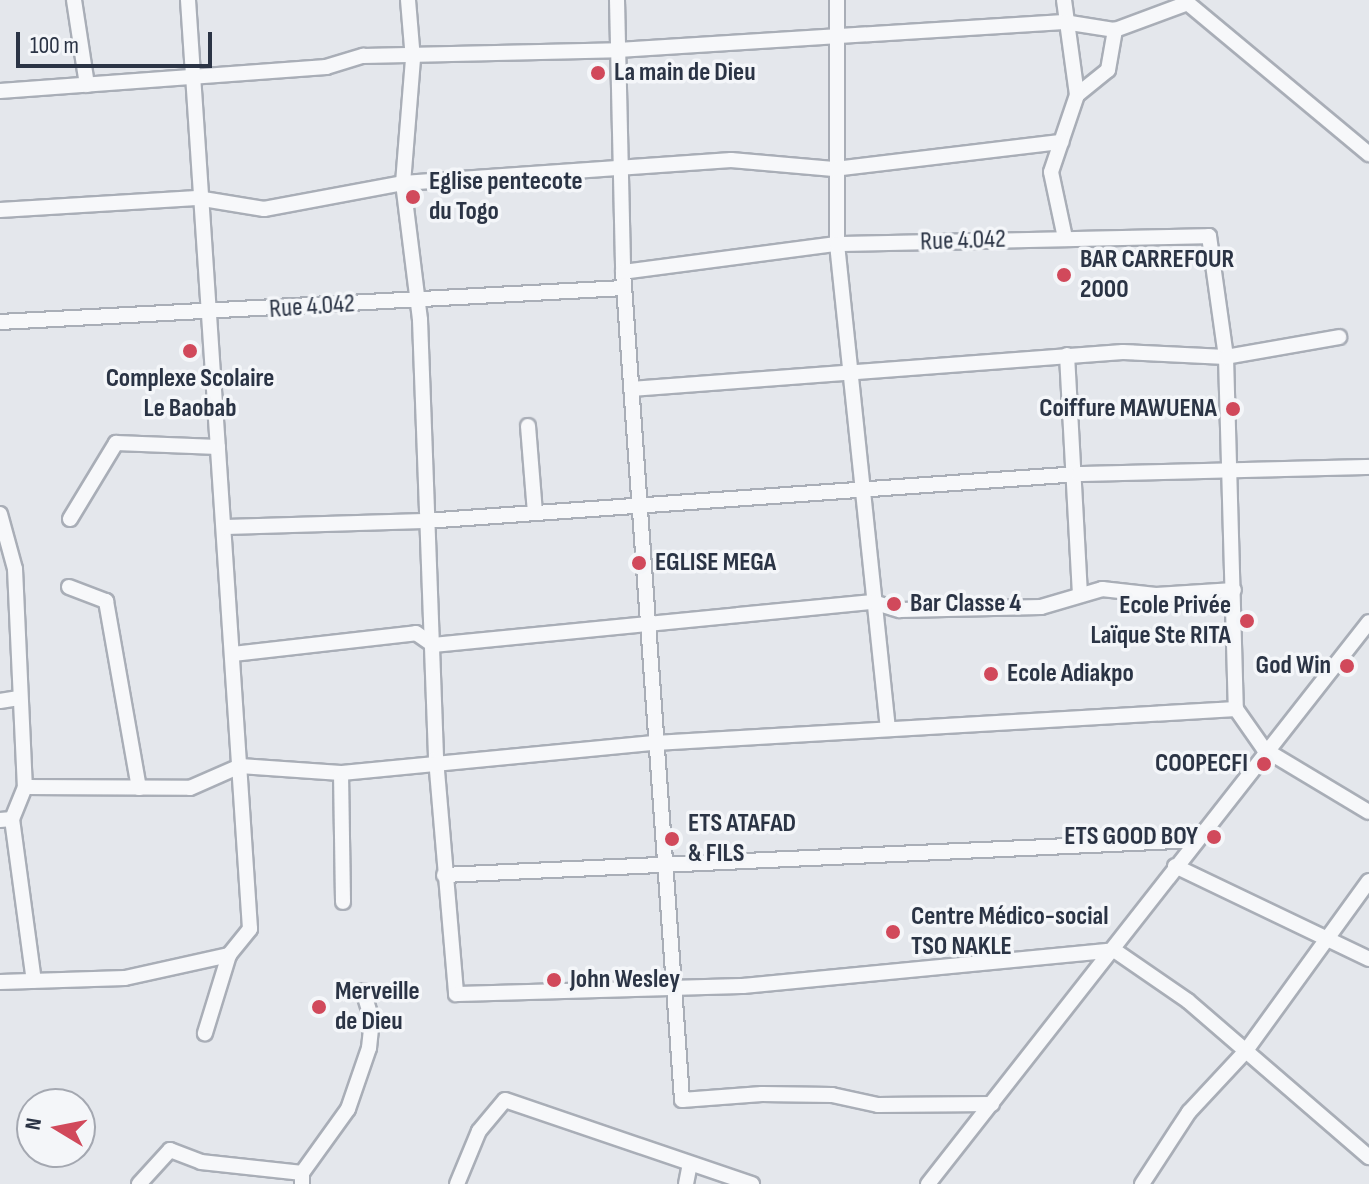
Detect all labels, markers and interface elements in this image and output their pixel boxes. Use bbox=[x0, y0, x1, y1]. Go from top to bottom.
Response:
scale bar bbox=[20, 16, 216, 66]
text: 100 m bbox=[30, 31, 79, 60]
place label: La main de Dieu bbox=[614, 57, 756, 89]
marker: La main de Dieu bbox=[589, 64, 607, 82]
place label: Eglise pentecote du Togo bbox=[429, 166, 583, 228]
marker: Eglise pentecote du Togo bbox=[404, 188, 422, 206]
street label: Rue 4.042 bbox=[920, 224, 1006, 258]
place label: BAR CARREFOUR 2000 bbox=[1080, 244, 1234, 306]
marker: BAR CARREFOUR 2000 bbox=[1055, 266, 1073, 284]
street label: Rue 4.042 bbox=[268, 288, 356, 326]
marker: Complexe Scolaire Le Baobab bbox=[181, 342, 199, 360]
place label: Complexe Scolaire Le Baobab bbox=[106, 363, 274, 424]
place label: Coiffure MAWUENA bbox=[1039, 393, 1217, 425]
marker: Coiffure MAWUENA bbox=[1224, 400, 1242, 418]
place label: EGLISE MEGA bbox=[655, 547, 776, 579]
marker: EGLISE MEGA bbox=[630, 554, 648, 572]
place label: Bar Classe 4 bbox=[910, 588, 1021, 620]
place label: Ecole Privée Laïque Ste RITA bbox=[1090, 590, 1231, 652]
marker: Bar Classe 4 bbox=[885, 595, 903, 613]
marker: Ecole Privée Laïque Ste RITA bbox=[1238, 612, 1256, 630]
place label: God Win bbox=[1256, 650, 1331, 682]
marker: God Win bbox=[1338, 657, 1356, 675]
place label: Ecole Adiakpo bbox=[1007, 658, 1134, 690]
marker: Ecole Adiakpo bbox=[982, 665, 1000, 683]
place label: COOPECFI bbox=[1155, 748, 1248, 780]
marker: COOPECFI bbox=[1255, 755, 1273, 773]
place label: ETS ATAFAD & FILS bbox=[688, 808, 796, 870]
place label: ETS GOOD BOY bbox=[1064, 821, 1198, 853]
marker: ETS GOOD BOY bbox=[1205, 828, 1223, 846]
marker: ETS ATAFAD & FILS bbox=[663, 830, 681, 848]
place label: Centre Médico-social TSO NAKLE bbox=[911, 901, 1108, 962]
marker: Centre Médico-social TSO NAKLE bbox=[882, 921, 904, 943]
place label: John Wesley bbox=[570, 964, 680, 996]
marker: John Wesley bbox=[545, 971, 563, 989]
place label: Merveille de Dieu bbox=[335, 976, 420, 1038]
marker: Merveille de Dieu bbox=[310, 998, 328, 1016]
north arrow bbox=[16, 1088, 96, 1168]
text: N bbox=[20, 1116, 48, 1132]

